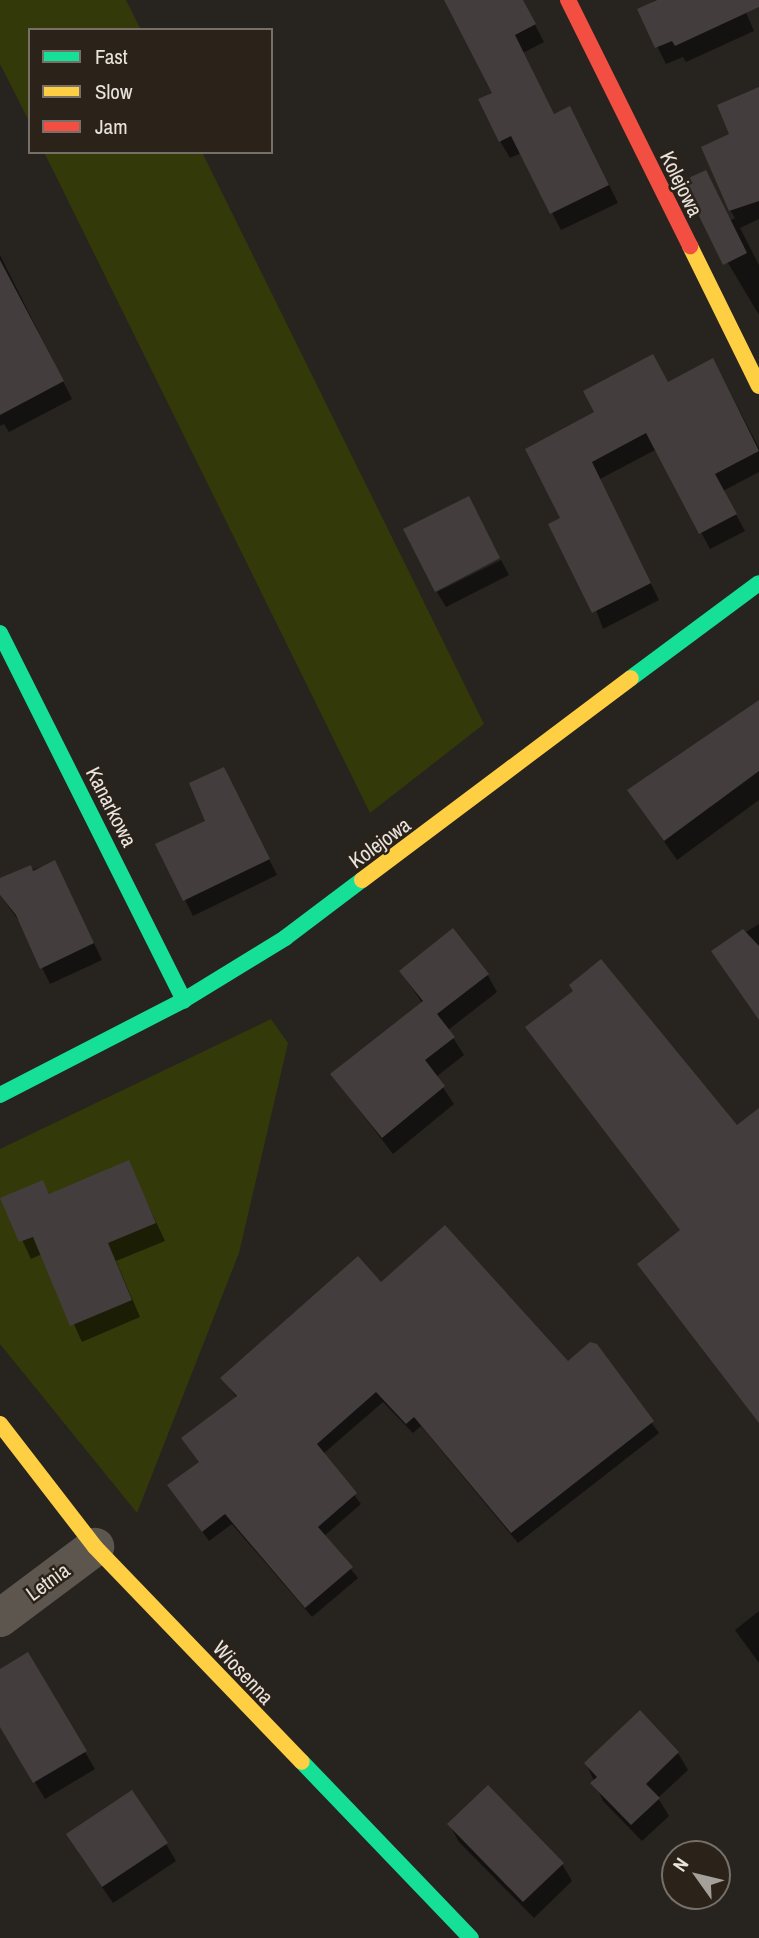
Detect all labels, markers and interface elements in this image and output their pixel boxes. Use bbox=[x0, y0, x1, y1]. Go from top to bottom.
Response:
legend bbox=[28, 28, 273, 154]
text: Fast bbox=[95, 42, 128, 71]
text: Slow bbox=[95, 77, 132, 106]
text: Jam bbox=[95, 112, 128, 141]
street label: Kolejowa bbox=[654, 147, 708, 221]
street label: Kanarkowa bbox=[80, 763, 142, 851]
street label: Kolejowa bbox=[344, 812, 416, 874]
street label: Letnia bbox=[21, 1558, 75, 1606]
street label: Wiosenna bbox=[207, 1636, 279, 1710]
north arrow bbox=[661, 1840, 731, 1910]
text: N bbox=[666, 1852, 694, 1876]

